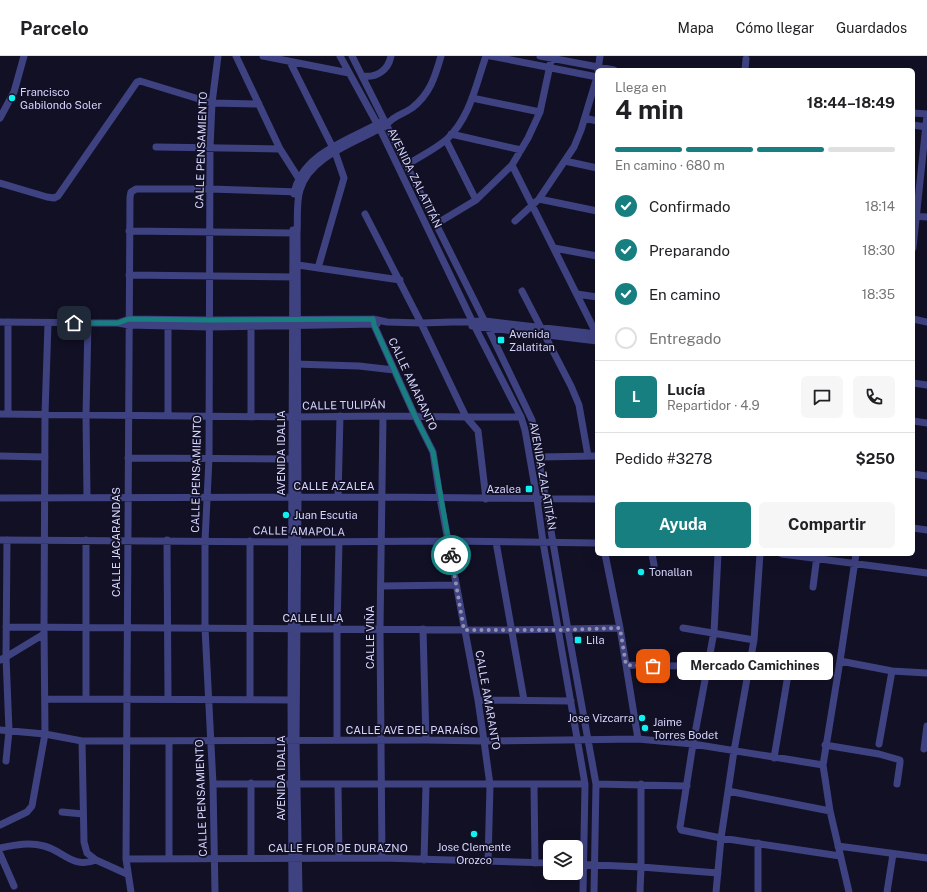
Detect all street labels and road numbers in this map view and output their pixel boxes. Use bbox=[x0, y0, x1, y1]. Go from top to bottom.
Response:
street label: CALLE PENSAMIENTO bbox=[193, 91, 209, 209]
street label: AVENIDA ZALATITÁN bbox=[386, 126, 445, 230]
street label: CALLE AMARANTO bbox=[386, 336, 440, 432]
street label: CALLE TULIPÁN bbox=[302, 397, 386, 412]
street label: AVENIDA IDALIA bbox=[275, 410, 287, 496]
street label: CALLE PENSAMIENTO bbox=[189, 415, 203, 533]
street label: AVENIDA ZALATITÁN bbox=[528, 421, 559, 531]
street label: CALLE AZALEA bbox=[293, 480, 375, 492]
street label: CALLE JACARANDAS bbox=[110, 487, 122, 597]
street label: CALLE AMAPOLA bbox=[253, 524, 345, 538]
street label: CALLE VIÑA bbox=[364, 605, 376, 669]
street label: CALLE LILA bbox=[282, 612, 344, 624]
street label: CALLE AMARANTO bbox=[473, 649, 503, 751]
street label: CALLE AVE DEL PARAÍSO bbox=[346, 723, 478, 736]
street label: AVENIDA IDALIA bbox=[275, 735, 287, 821]
street label: CALLE PENSAMIENTO bbox=[193, 739, 209, 857]
street label: CALLE FLOR DE DURAZNO bbox=[268, 842, 408, 854]

